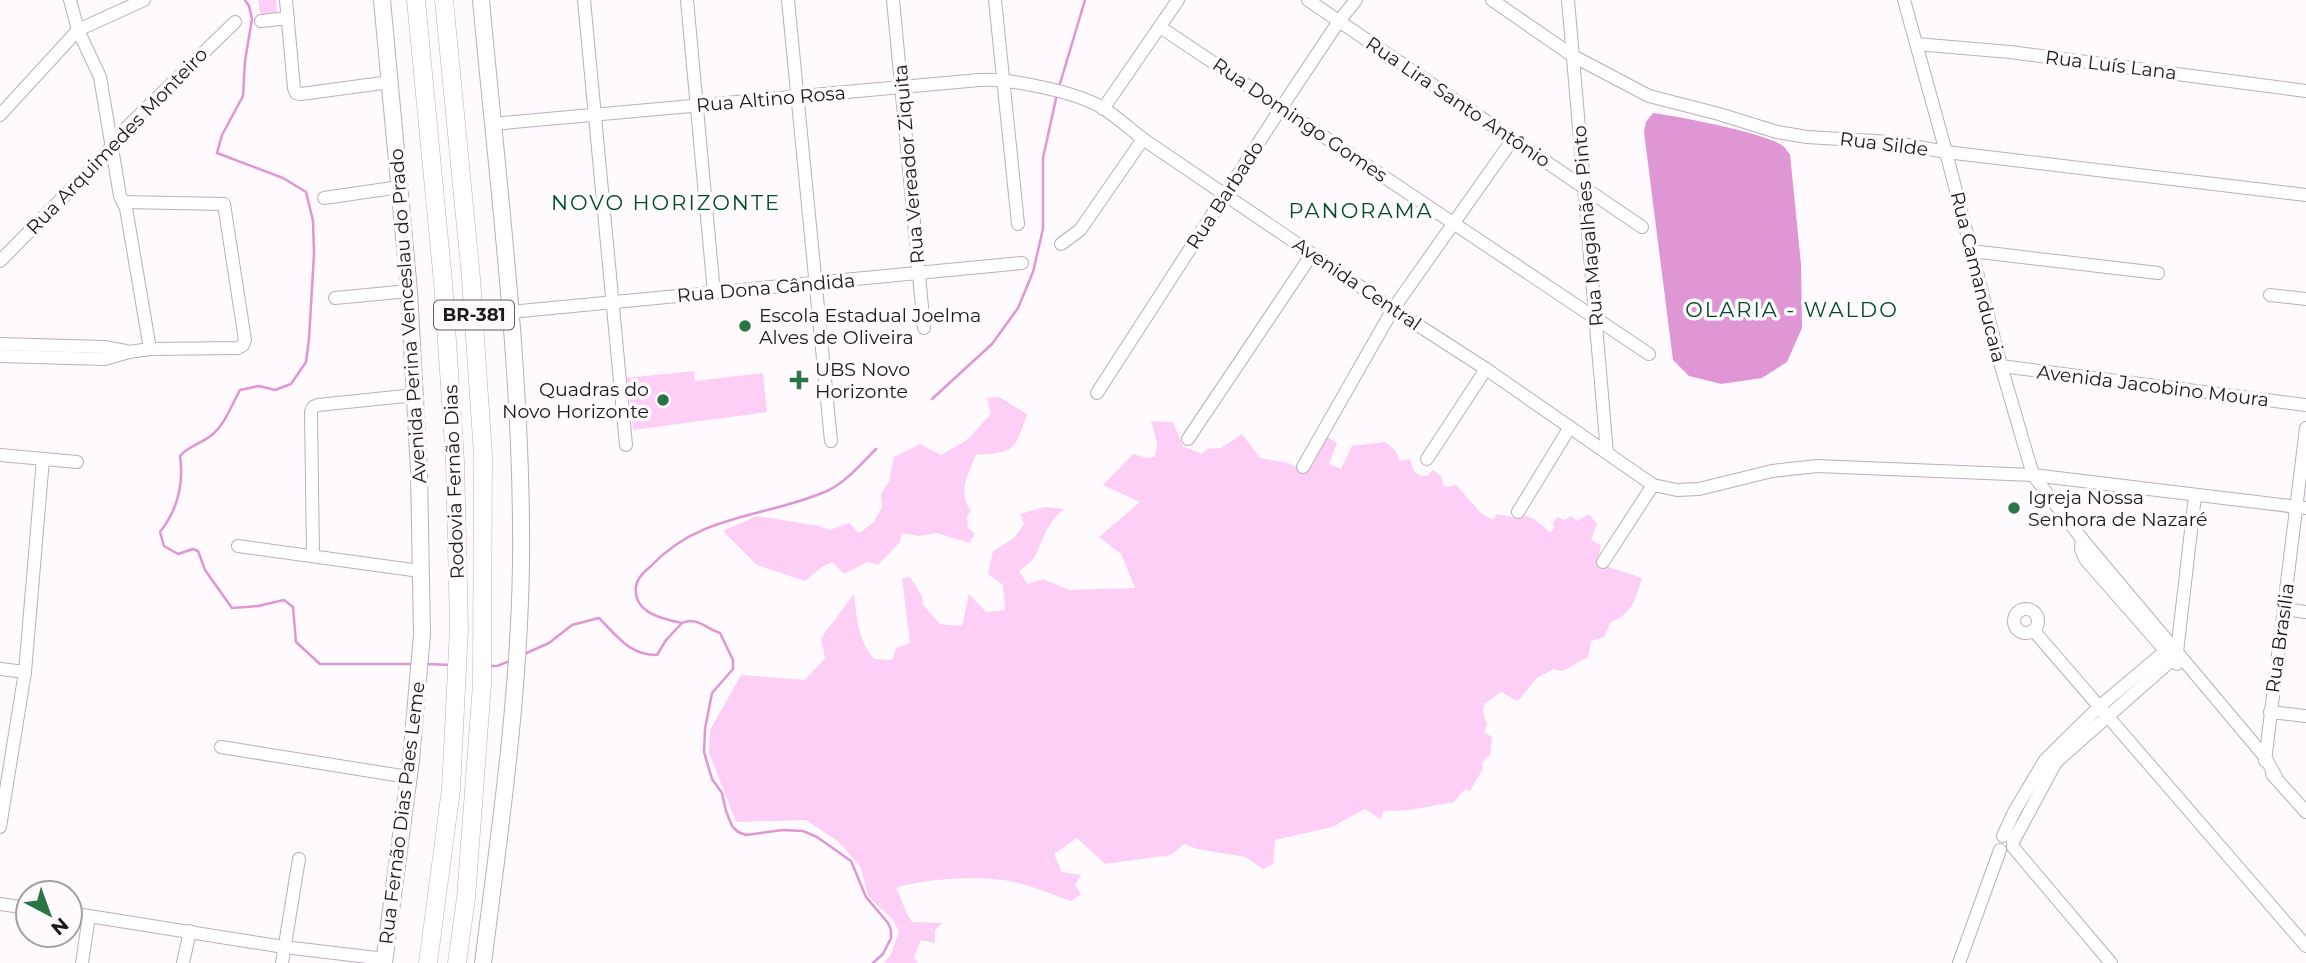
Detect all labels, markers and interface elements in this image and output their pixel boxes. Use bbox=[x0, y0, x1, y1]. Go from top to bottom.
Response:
street label: Rua Lira Santo Antônio bbox=[1361, 32, 1555, 172]
street label: Rua Arquimedes Monteiro bbox=[22, 43, 212, 239]
street label: Rua Luís Lana bbox=[2044, 46, 2178, 84]
street label: Rua Domingo Gomes bbox=[1208, 53, 1392, 187]
street label: Rua Vereador Ziquita bbox=[889, 63, 929, 265]
street label: Rua Altino Rosa bbox=[695, 81, 847, 117]
street label: Rua Magalhães Pinto bbox=[1568, 124, 1608, 328]
street label: Rua Silde bbox=[1838, 127, 1930, 161]
street label: Rua Barbado bbox=[1181, 136, 1269, 253]
street label: Avenida Perina Venceslau do Prado bbox=[385, 148, 431, 484]
street label: Rua Camanducaia bbox=[1946, 189, 2010, 365]
district label: NOVO HORIZONTE bbox=[551, 190, 781, 215]
district label: PANORAMA bbox=[1288, 198, 1434, 223]
street label: Avenida Central bbox=[1288, 233, 1426, 335]
street label: Rua Dona Cândida bbox=[676, 269, 856, 307]
district label: OLARIA - WALDO bbox=[1685, 297, 1899, 322]
road number: BR-381 bbox=[434, 300, 514, 330]
place label: Escola Estadual Joelma Alves de Oliveira bbox=[759, 304, 981, 349]
marker: Escola Estadual Joelma Alves de Oliveira bbox=[737, 318, 753, 334]
place label: UBS Novo Horizonte bbox=[815, 358, 910, 403]
street label: Avenida Jacobino Moura bbox=[2036, 360, 2270, 412]
marker: UBS Novo Horizonte bbox=[789, 370, 809, 390]
place label: Quadras do Novo Horizonte bbox=[502, 378, 649, 423]
street label: Rodovia Fernão Dias bbox=[439, 384, 469, 580]
marker: Quadras do Novo Horizonte bbox=[655, 392, 671, 408]
place label: Igreja Nossa Senhora de Nazaré bbox=[2028, 486, 2208, 531]
marker: Igreja Nossa Senhora de Nazaré bbox=[2006, 500, 2022, 516]
street label: Rua Brasília bbox=[2261, 581, 2299, 695]
street label: Rua Fernão Dias Paes Leme bbox=[374, 680, 430, 946]
north arrow bbox=[14, 879, 84, 949]
text: N bbox=[46, 913, 73, 940]

